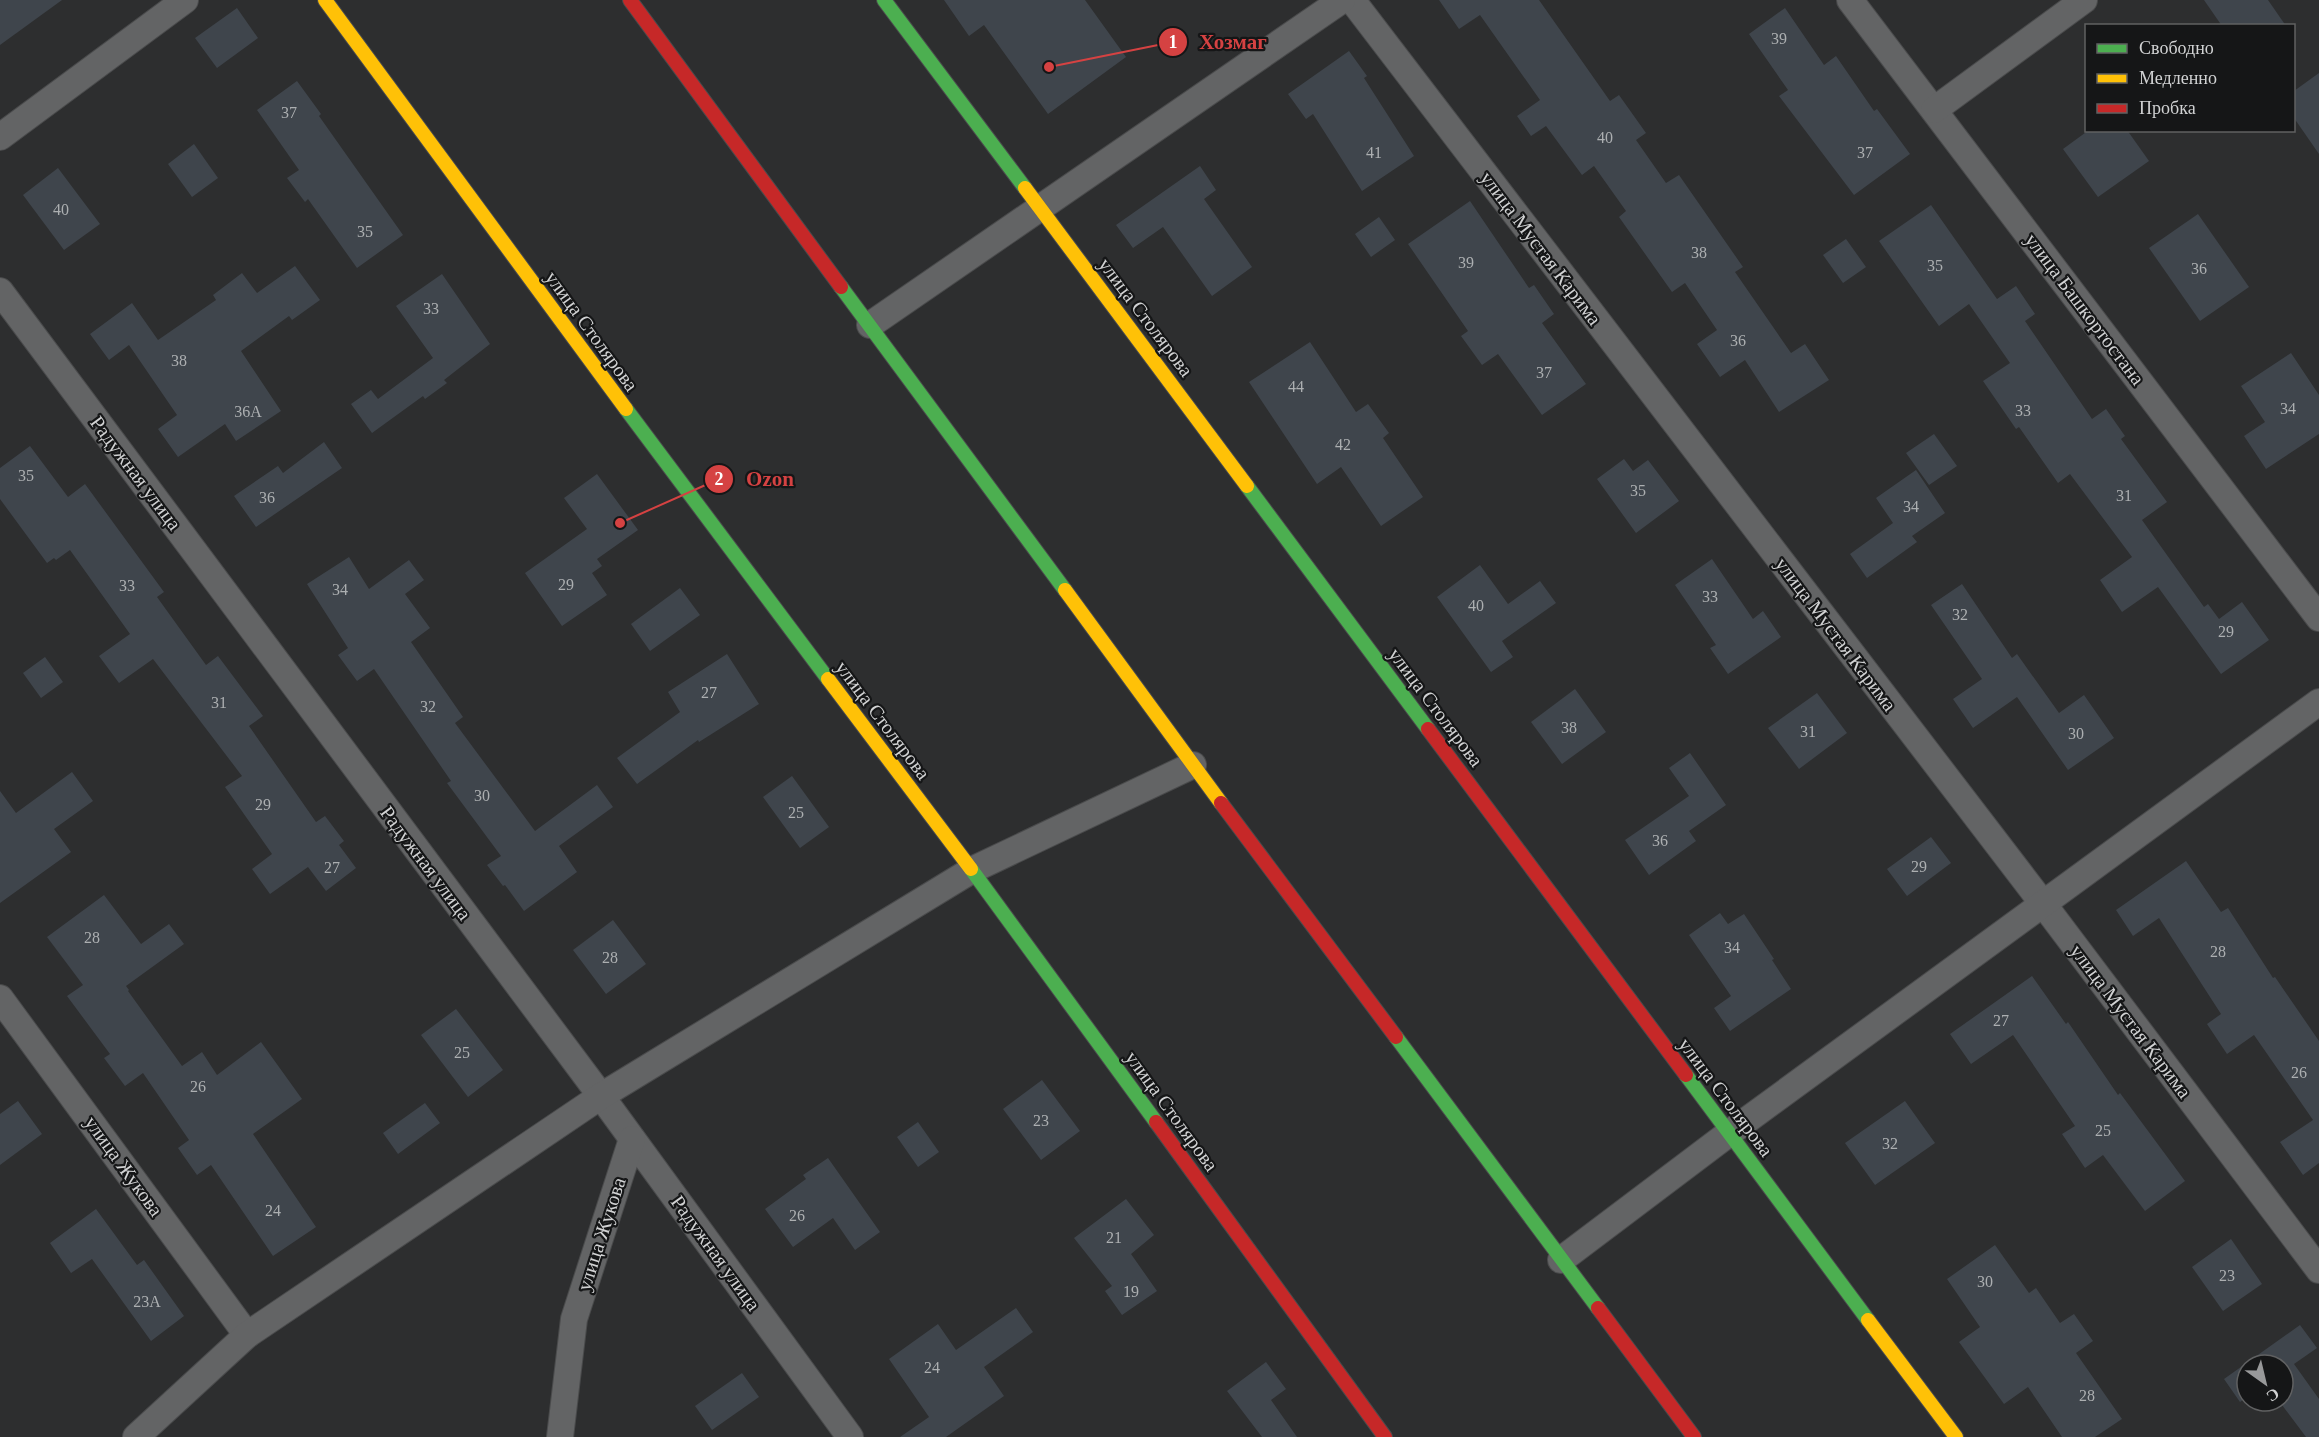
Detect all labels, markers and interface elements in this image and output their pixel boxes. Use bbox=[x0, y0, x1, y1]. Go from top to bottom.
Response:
callout: Хозмаг bbox=[1158, 22, 1279, 61]
legend bbox=[2085, 24, 2295, 132]
text: Хозмаг bbox=[1199, 30, 1267, 54]
house number: 39 bbox=[1771, 30, 1787, 47]
text: 1 bbox=[1169, 32, 1178, 52]
text: Свободно bbox=[2139, 38, 2214, 58]
text: Медленно bbox=[2139, 68, 2217, 88]
text: Пробка bbox=[2139, 98, 2196, 118]
house number: 37 bbox=[281, 104, 297, 121]
house number: 40 bbox=[1597, 129, 1613, 146]
house number: 41 bbox=[1366, 144, 1382, 161]
house number: 37 bbox=[1857, 144, 1873, 161]
street label: улица Мустая Карима bbox=[1475, 167, 1606, 330]
house number: 40 bbox=[53, 201, 69, 218]
house number: 35 bbox=[357, 223, 373, 240]
street label: улица Башкортостана bbox=[2020, 229, 2149, 390]
house number: 38 bbox=[1691, 244, 1707, 261]
street label: улица Столярова bbox=[1093, 253, 1198, 381]
house number: 39 bbox=[1458, 254, 1474, 271]
house number: 35 bbox=[1927, 257, 1943, 274]
house number: 36 bbox=[2191, 260, 2207, 277]
street label: улица Столярова bbox=[540, 267, 643, 396]
house number: 33 bbox=[423, 300, 439, 317]
house number: 36 bbox=[1730, 332, 1746, 349]
house number: 38 bbox=[171, 352, 187, 369]
house number: 37 bbox=[1536, 364, 1552, 381]
house number: 44 bbox=[1288, 378, 1304, 395]
house number: 34 bbox=[2280, 400, 2296, 417]
house number: 33 bbox=[2015, 402, 2031, 419]
house number: 36А bbox=[234, 403, 262, 420]
street label: Радужная улица bbox=[85, 412, 186, 535]
house number: 42 bbox=[1335, 436, 1351, 453]
callout: Ozon bbox=[704, 459, 806, 498]
house number: 35 bbox=[18, 467, 34, 484]
text: Ozon bbox=[746, 467, 794, 491]
text: 2 bbox=[715, 469, 724, 489]
house number: 35 bbox=[1630, 482, 1646, 499]
house number: 31 bbox=[2116, 487, 2132, 504]
house number: 36 bbox=[259, 489, 275, 506]
house number: 34 bbox=[1903, 498, 1919, 515]
street label: улица Мустая Карима bbox=[1770, 553, 1901, 716]
house number: 29 bbox=[558, 576, 574, 593]
house number: 33 bbox=[119, 577, 135, 594]
house number: 34 bbox=[332, 581, 348, 598]
house number: 33 bbox=[1702, 588, 1718, 605]
house number: 40 bbox=[1468, 597, 1484, 614]
house number: 32 bbox=[1952, 606, 1968, 623]
house number: 29 bbox=[2218, 623, 2234, 640]
street label: улица Столярова bbox=[1383, 643, 1488, 771]
street label: улица Столярова bbox=[830, 656, 935, 784]
house number: 27 bbox=[701, 684, 717, 701]
house number: 31 bbox=[211, 694, 227, 711]
house number: 32 bbox=[420, 698, 436, 715]
house number: 38 bbox=[1561, 719, 1577, 736]
house number: 31 bbox=[1800, 723, 1816, 740]
house number: 30 bbox=[2068, 725, 2084, 742]
house number: 30 bbox=[474, 787, 490, 804]
house number: 29 bbox=[255, 796, 271, 813]
street label: Радужная улица bbox=[375, 802, 476, 925]
house number: 25 bbox=[788, 804, 804, 821]
house number: 36 bbox=[1652, 832, 1668, 849]
house number: 29 bbox=[1911, 858, 1927, 875]
house number: 27 bbox=[324, 859, 340, 876]
house number: 28 bbox=[84, 929, 100, 946]
house number: 34 bbox=[1724, 939, 1740, 956]
street label: улица Мустая Карима bbox=[2065, 940, 2196, 1103]
house number: 28 bbox=[2210, 943, 2226, 960]
house number: 28 bbox=[602, 949, 618, 966]
house number: 27 bbox=[1993, 1012, 2009, 1029]
street label: улица Столярова bbox=[1673, 1033, 1778, 1161]
house number: 25 bbox=[454, 1044, 470, 1061]
street label: улица Столярова bbox=[1120, 1047, 1223, 1176]
house number: 26 bbox=[2291, 1064, 2307, 1081]
house number: 26 bbox=[190, 1078, 206, 1095]
street label: улица Жукова bbox=[80, 1112, 168, 1221]
house number: 23 bbox=[1033, 1112, 1049, 1129]
house number: 25 bbox=[2095, 1122, 2111, 1139]
house number: 32 bbox=[1882, 1135, 1898, 1152]
street label: улица Жукова bbox=[572, 1174, 631, 1294]
street label: Радужная улица bbox=[666, 1191, 765, 1316]
house number: 24 bbox=[265, 1202, 281, 1219]
house number: 26 bbox=[789, 1207, 805, 1224]
house number: 21 bbox=[1106, 1229, 1122, 1246]
house number: 23 bbox=[2219, 1267, 2235, 1284]
house number: 30 bbox=[1977, 1273, 1993, 1290]
house number: 19 bbox=[1123, 1283, 1139, 1300]
house number: 23А bbox=[133, 1293, 161, 1310]
north arrow bbox=[2235, 1353, 2295, 1413]
house number: 24 bbox=[924, 1359, 940, 1376]
text: С bbox=[2264, 1385, 2283, 1405]
house number: 28 bbox=[2079, 1387, 2095, 1404]

